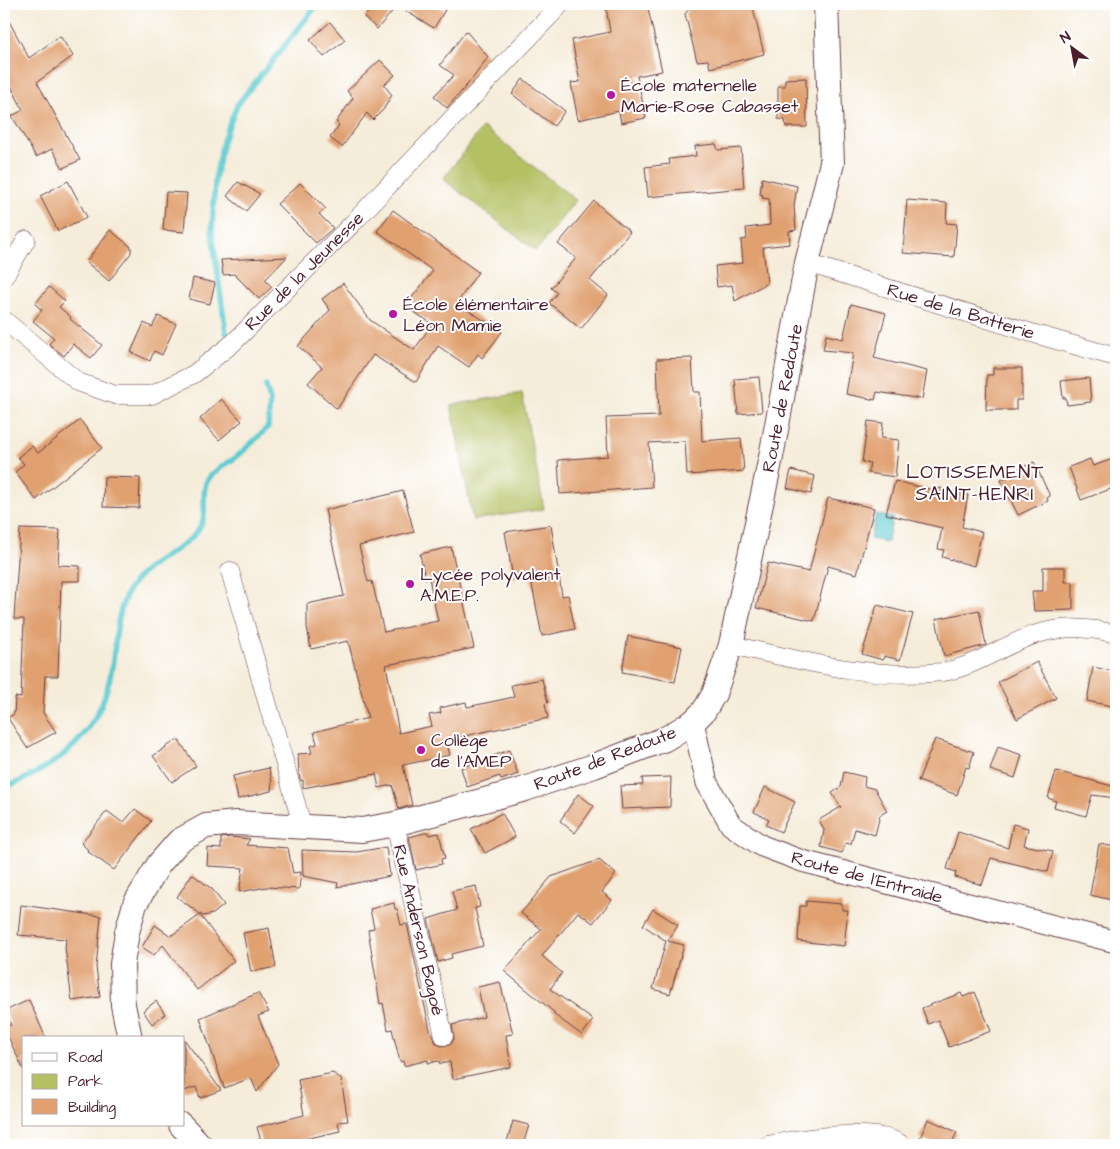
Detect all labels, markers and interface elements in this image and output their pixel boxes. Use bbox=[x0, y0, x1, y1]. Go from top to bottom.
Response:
north arrow bbox=[1048, 22, 1098, 72]
text: N bbox=[1057, 27, 1075, 49]
place label: École maternelle Marie-Rose Cabasset bbox=[621, 73, 799, 119]
marker: École maternelle Marie-Rose Cabasset bbox=[605, 89, 617, 101]
street label: Rue de la Jeunesse bbox=[239, 206, 370, 336]
street label: Rue de la Batterie bbox=[884, 277, 1038, 346]
place label: École élémentaire Léon Mamie bbox=[403, 292, 549, 338]
marker: École élémentaire Léon Mamie bbox=[387, 308, 399, 320]
street label: Route de Redoute bbox=[756, 322, 809, 474]
district label: LOTISSEMENT SAINT-HENRI bbox=[906, 459, 1044, 508]
place label: Lycée polyvalent A.M.E.P. bbox=[420, 562, 561, 608]
marker: Lycée polyvalent A.M.E.P. bbox=[404, 578, 416, 590]
street label: Route de Redoute bbox=[530, 720, 680, 797]
place label: Collège de l'AMEP bbox=[431, 728, 512, 774]
marker: Collège de l'AMEP bbox=[415, 744, 427, 756]
street label: Rue Anderson Bagoé bbox=[386, 842, 450, 1019]
street label: Route de l'Entraide bbox=[788, 845, 946, 910]
legend bbox=[22, 1036, 185, 1126]
text: Road bbox=[68, 1047, 103, 1068]
text: Park bbox=[68, 1071, 103, 1092]
text: Building bbox=[68, 1097, 116, 1119]

